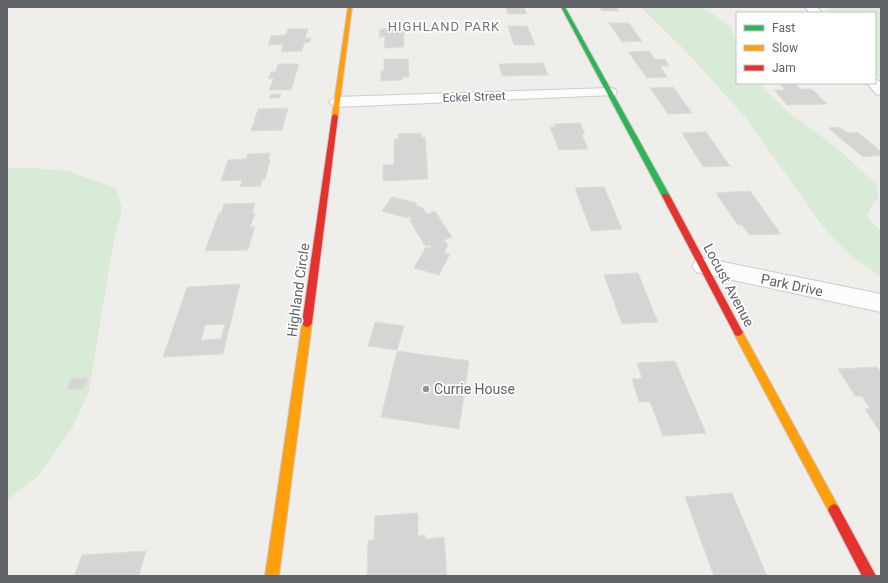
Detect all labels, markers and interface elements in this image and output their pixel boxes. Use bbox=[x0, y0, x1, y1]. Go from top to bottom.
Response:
legend bbox=[736, 12, 876, 84]
district label: HIGHLAND PARK bbox=[388, 19, 500, 34]
text: Fast bbox=[772, 21, 795, 35]
text: Slow bbox=[772, 41, 798, 55]
text: Jam bbox=[772, 61, 796, 75]
street label: Eckel Street bbox=[442, 89, 506, 105]
street label: Locust Avenue bbox=[700, 241, 758, 329]
street label: Highland Circle bbox=[284, 242, 312, 338]
street label: Park Drive bbox=[759, 271, 825, 299]
place label: Currie House bbox=[434, 381, 515, 397]
marker: Currie House bbox=[421, 384, 431, 394]

